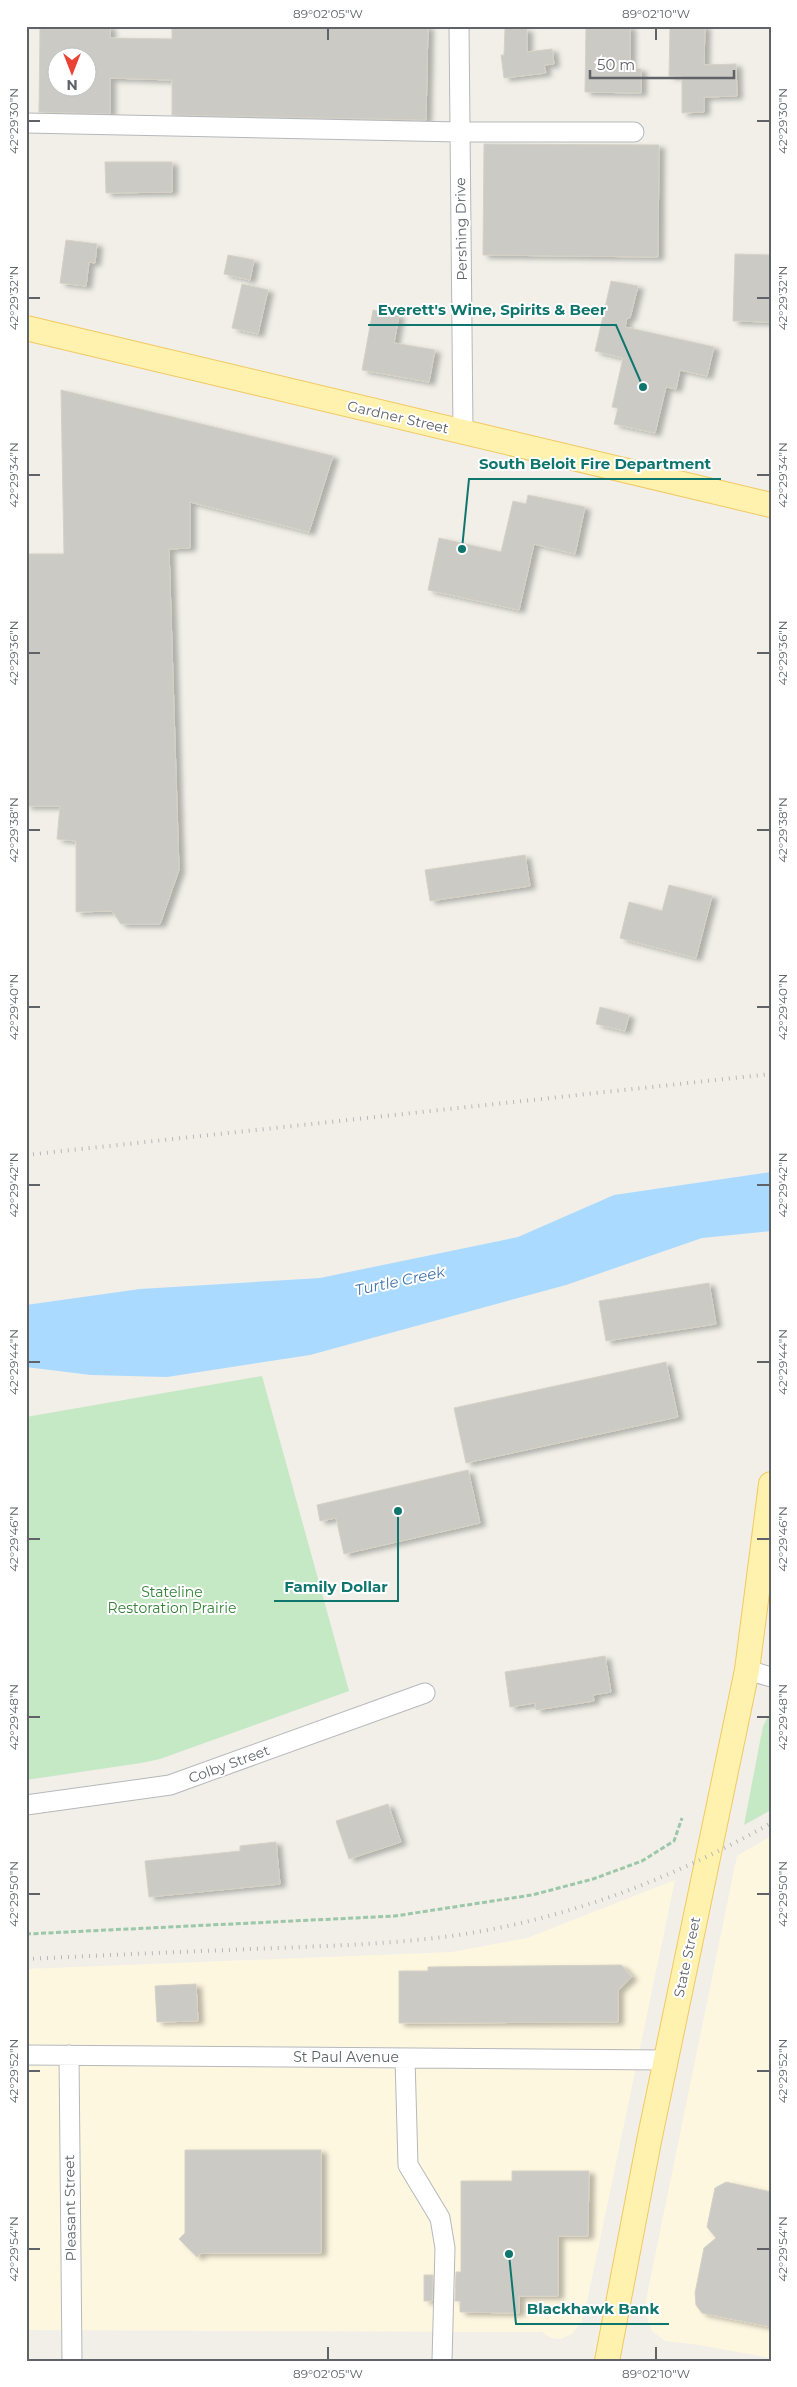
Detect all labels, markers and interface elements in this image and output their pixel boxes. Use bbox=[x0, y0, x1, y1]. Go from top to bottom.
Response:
text: 89°02'05"W bbox=[293, 6, 363, 21]
text: 89°02'10"W bbox=[622, 6, 690, 21]
north arrow bbox=[48, 48, 98, 98]
scale bar bbox=[590, 48, 733, 80]
text: 50 m bbox=[597, 55, 635, 74]
text: N bbox=[66, 76, 78, 94]
text: 42°29'30"N bbox=[6, 88, 21, 154]
text: 42°29'30"N bbox=[775, 88, 790, 154]
street label: Pershing Drive bbox=[451, 177, 471, 281]
text: 42°29'32"N bbox=[6, 266, 21, 330]
text: 42°29'32"N bbox=[775, 266, 790, 330]
callout: Everett's Wine, Spirits & Beer bbox=[368, 295, 616, 325]
text: Everett's Wine, Spirits & Beer bbox=[378, 300, 607, 319]
street label: Gardner Street bbox=[346, 397, 451, 437]
text: 42°29'34"N bbox=[6, 442, 21, 508]
text: 42°29'34"N bbox=[775, 442, 790, 508]
callout: South Beloit Fire Department bbox=[469, 449, 721, 479]
text: South Beloit Fire Department bbox=[479, 454, 712, 473]
text: 42°29'36"N bbox=[6, 620, 21, 686]
text: 42°29'36"N bbox=[775, 620, 790, 686]
text: 42°29'38"N bbox=[6, 797, 21, 863]
text: 42°29'38"N bbox=[775, 797, 790, 863]
text: 42°29'40"N bbox=[6, 974, 21, 1040]
text: 42°29'40"N bbox=[775, 974, 790, 1040]
text: 42°29'42"N bbox=[6, 1152, 21, 1218]
text: 42°29'42"N bbox=[775, 1152, 790, 1218]
water label: Turtle Creek bbox=[353, 1261, 448, 1299]
text: 42°29'44"N bbox=[6, 1329, 21, 1395]
text: 42°29'44"N bbox=[775, 1329, 790, 1395]
text: 42°29'46"N bbox=[6, 1506, 21, 1572]
text: 42°29'46"N bbox=[775, 1506, 790, 1572]
callout: Family Dollar bbox=[274, 1571, 398, 1601]
text: Family Dollar bbox=[284, 1577, 388, 1596]
park label: Stateline Restoration Prairie bbox=[108, 1583, 236, 1617]
text: 42°29'48"N bbox=[6, 1684, 21, 1750]
text: 42°29'48"N bbox=[775, 1684, 790, 1750]
street label: Colby Street bbox=[186, 1741, 272, 1787]
text: 42°29'50"N bbox=[6, 1861, 21, 1927]
text: 42°29'50"N bbox=[775, 1861, 790, 1927]
street label: State Street bbox=[670, 1915, 704, 1999]
text: 42°29'52"N bbox=[6, 2039, 21, 2103]
text: 42°29'52"N bbox=[775, 2039, 790, 2103]
street label: St Paul Avenue bbox=[293, 2048, 399, 2066]
street label: Pleasant Street bbox=[60, 2154, 80, 2261]
text: 42°29'54"N bbox=[6, 2216, 21, 2282]
text: 42°29'54"N bbox=[775, 2216, 790, 2282]
callout: Blackhawk Bank bbox=[516, 2294, 669, 2324]
text: Blackhawk Bank bbox=[527, 2299, 659, 2318]
text: 89°02'05"W bbox=[293, 2366, 363, 2381]
text: 89°02'10"W bbox=[622, 2366, 690, 2381]

